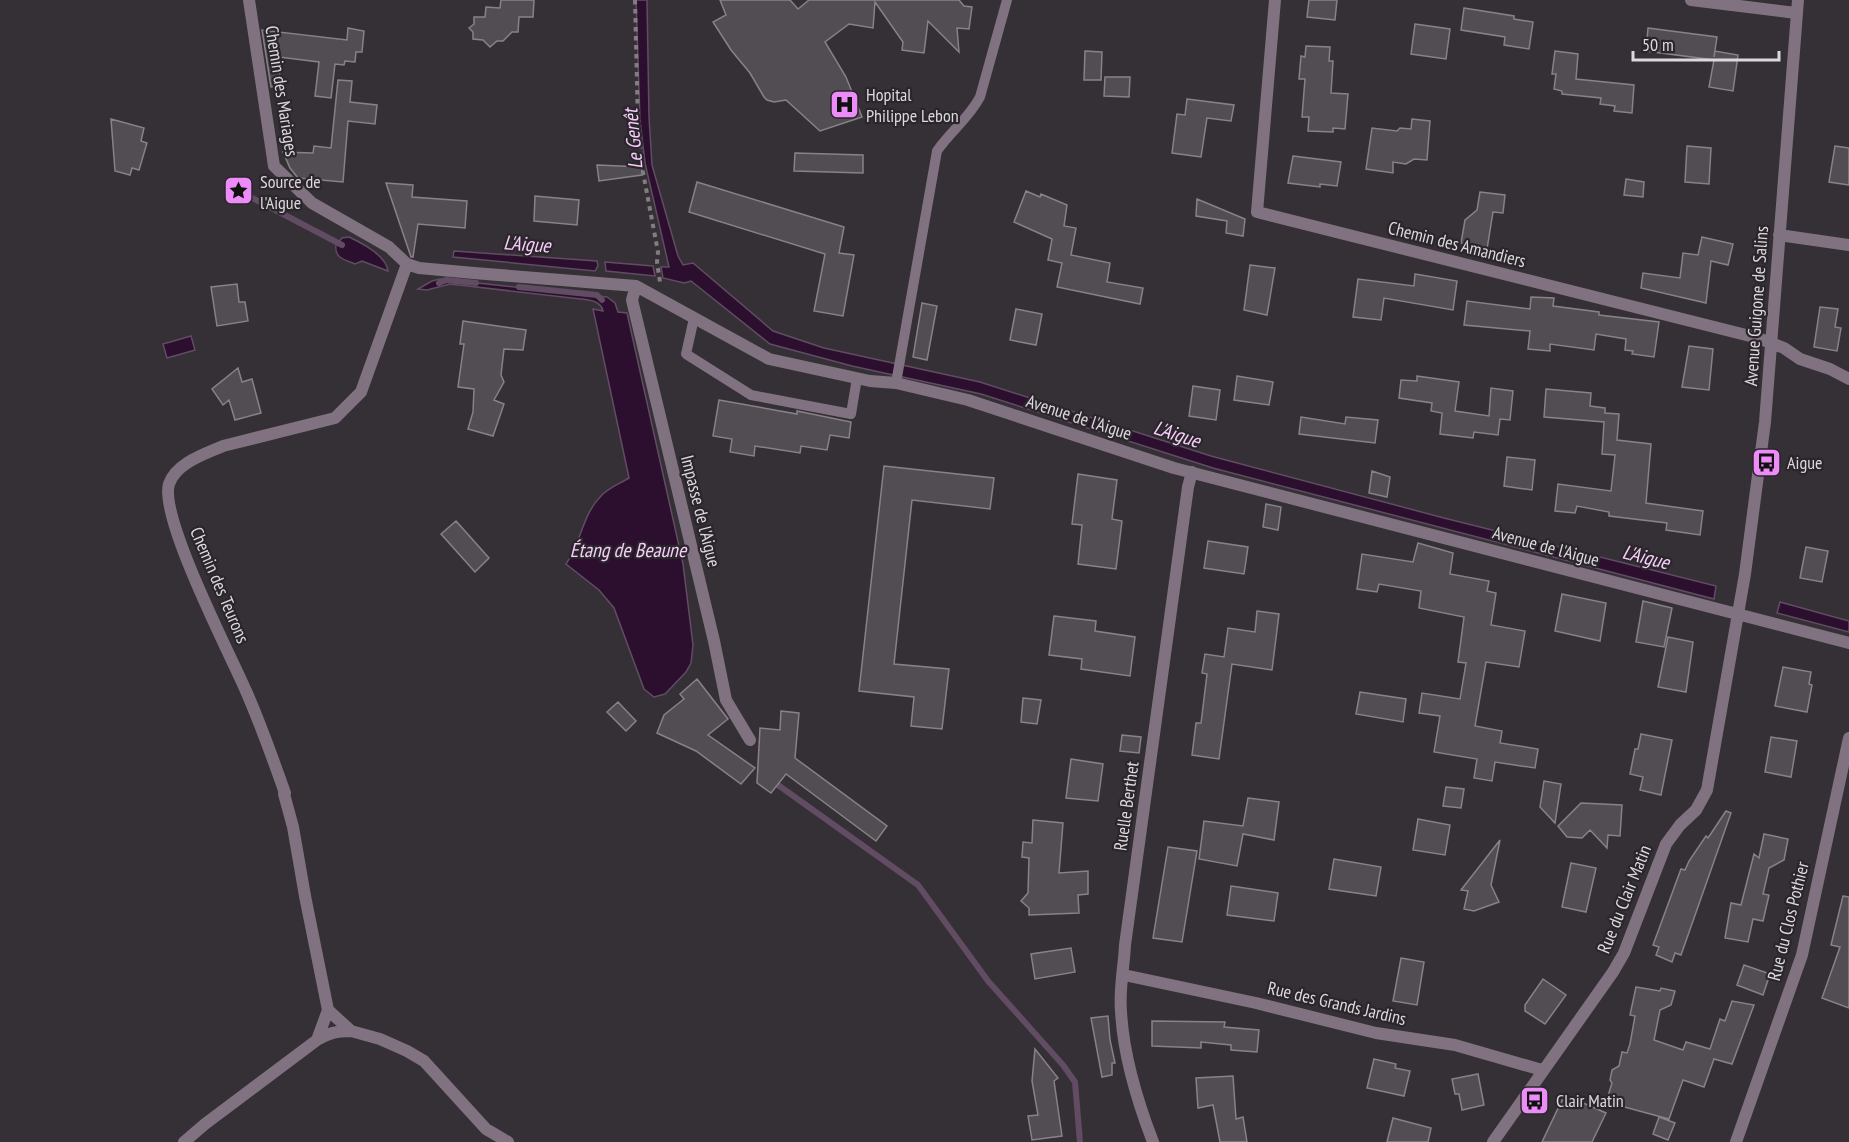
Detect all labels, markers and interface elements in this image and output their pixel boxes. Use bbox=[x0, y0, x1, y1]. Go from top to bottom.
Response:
street label: Chemin des Mariages bbox=[260, 24, 304, 158]
scale bar bbox=[1633, 24, 1778, 62]
text: 50 m bbox=[1642, 33, 1674, 56]
place label: Hopital Philippe Lebon bbox=[866, 83, 959, 127]
hospital icon: Hopital Philippe Lebon bbox=[829, 88, 861, 120]
water label: Le Genêt bbox=[617, 105, 649, 170]
place label: Source de l'Aigue bbox=[260, 170, 321, 214]
place icon: Source de l'Aigue bbox=[223, 175, 255, 207]
street label: Chemin des Amandiers bbox=[1386, 216, 1528, 272]
street label: Avenue Guigone de Salins bbox=[1739, 225, 1773, 387]
water label: L'Aigue bbox=[503, 229, 553, 259]
street label: Avenue de l'Aigue bbox=[1023, 389, 1135, 445]
water label: L'Aigue bbox=[1150, 414, 1205, 454]
bus stop icon: Aigue bbox=[1750, 446, 1782, 478]
place label: Aigue bbox=[1787, 451, 1822, 474]
street label: Impasse de l'Aigue bbox=[676, 453, 726, 569]
street label: Avenue de l'Aigue bbox=[1490, 521, 1602, 571]
street label: Chemin des Teurons bbox=[185, 524, 255, 646]
water label: Étang de Beaune bbox=[570, 537, 688, 563]
water label: L'Aigue bbox=[1620, 539, 1674, 576]
street label: Ruelle Berthet bbox=[1108, 760, 1144, 852]
street label: Rue du Clair Matin bbox=[1592, 841, 1656, 957]
street label: Rue du Clos Pothier bbox=[1762, 859, 1814, 983]
street label: Rue des Grands Jardins bbox=[1265, 976, 1409, 1030]
bus stop icon: Clair Matin bbox=[1519, 1084, 1551, 1116]
place label: Clair Matin bbox=[1556, 1089, 1624, 1112]

